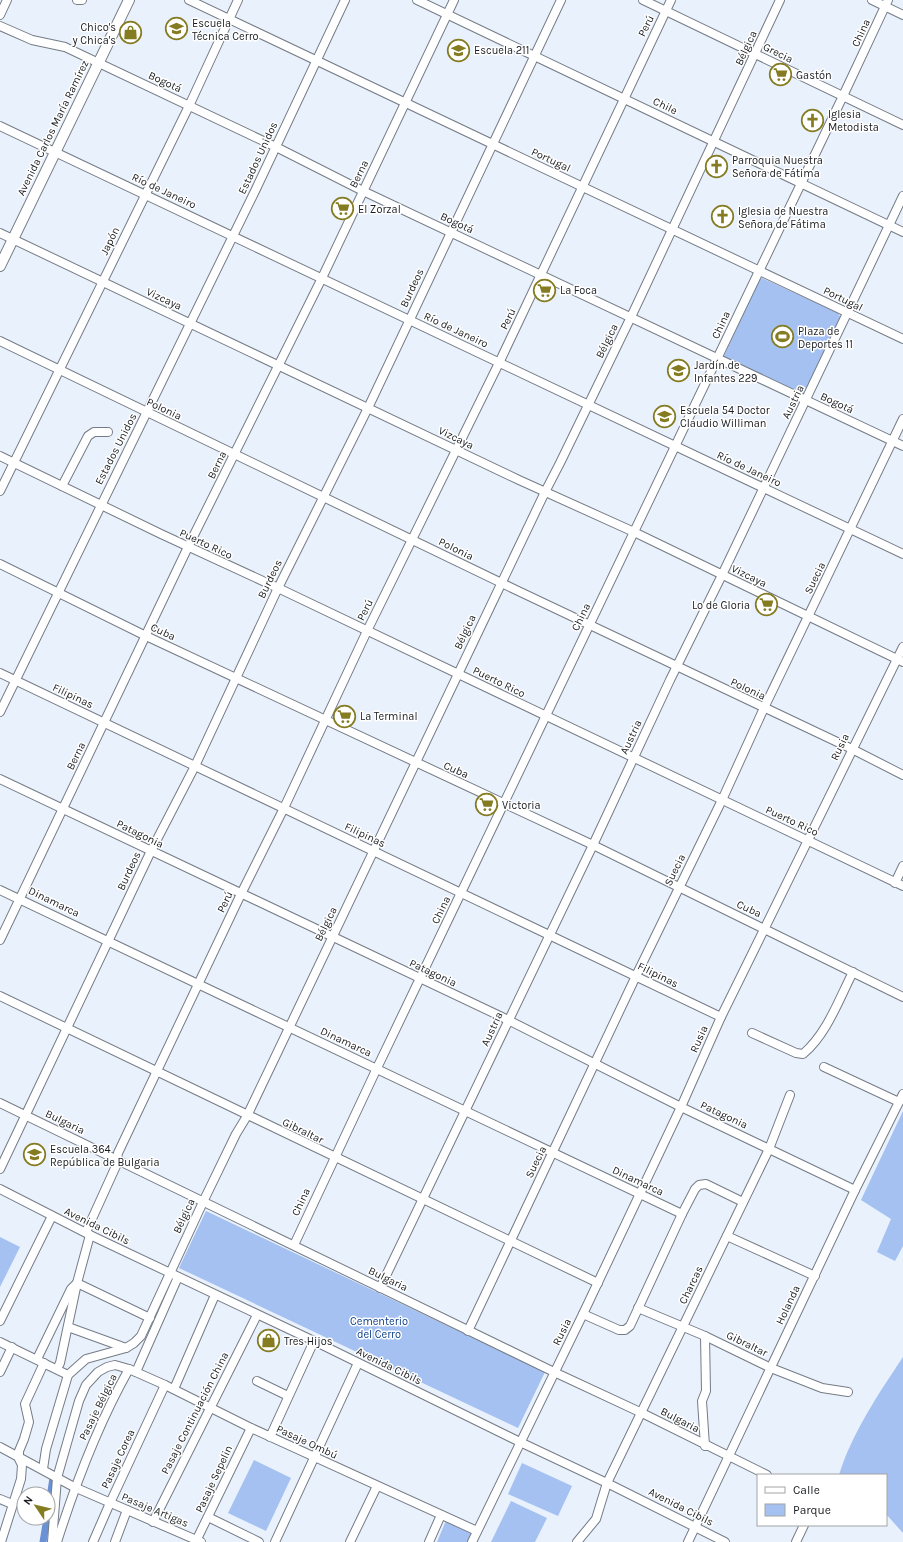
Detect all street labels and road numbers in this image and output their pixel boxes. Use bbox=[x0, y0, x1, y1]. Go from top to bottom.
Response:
street label: Perú bbox=[635, 13, 657, 39]
street label: China bbox=[849, 17, 873, 49]
street label: Bélgica bbox=[732, 29, 760, 67]
street label: Grecia bbox=[761, 40, 795, 66]
street label: Avenida Carlos María Ramírez bbox=[14, 58, 92, 198]
street label: Bogotá bbox=[146, 69, 184, 95]
street label: Chile bbox=[651, 95, 680, 117]
street label: Estados Unidos bbox=[236, 119, 281, 196]
street label: Portugal bbox=[529, 145, 573, 175]
street label: Berna bbox=[347, 158, 371, 190]
street label: Río de Janeiro bbox=[130, 170, 198, 212]
street label: Bogotá bbox=[438, 210, 476, 236]
street label: Japón bbox=[98, 225, 122, 257]
street label: Burdeos bbox=[397, 266, 427, 310]
street label: Portugal bbox=[821, 284, 865, 314]
street label: Vizcaya bbox=[144, 285, 184, 313]
street label: Perú bbox=[497, 306, 519, 332]
street label: Río de Janeiro bbox=[422, 309, 490, 351]
street label: China bbox=[709, 309, 733, 341]
street label: Bélgica bbox=[593, 322, 621, 360]
street label: Austria bbox=[779, 383, 807, 421]
street label: Bogotá bbox=[818, 390, 856, 416]
street label: Polonia bbox=[144, 395, 184, 423]
street label: Estados Unidos bbox=[92, 411, 140, 487]
street label: Vizcaya bbox=[436, 424, 476, 452]
street label: Río de Janeiro bbox=[715, 448, 783, 490]
street label: Berna bbox=[205, 449, 229, 481]
street label: Puerto Rico bbox=[177, 526, 235, 562]
street label: Polonia bbox=[436, 535, 476, 563]
street label: Burdeos bbox=[255, 557, 285, 600]
street label: Suecia bbox=[802, 560, 828, 596]
street label: Vizcaya bbox=[729, 562, 769, 590]
street label: Perú bbox=[354, 597, 376, 623]
street label: China bbox=[569, 601, 593, 633]
street label: Bélgica bbox=[451, 613, 479, 651]
street label: Cuba bbox=[148, 621, 178, 643]
street label: Puerto Rico bbox=[471, 664, 527, 700]
street label: Polonia bbox=[728, 675, 768, 703]
street label: Filipinas bbox=[50, 681, 96, 711]
street label: Austria bbox=[617, 718, 645, 756]
street label: Rusia bbox=[828, 731, 852, 763]
street label: Berna bbox=[64, 740, 88, 772]
street label: Cuba bbox=[441, 759, 471, 781]
street label: Puerto Rico bbox=[763, 803, 821, 839]
street label: Patagonia bbox=[114, 817, 166, 851]
street label: Filipinas bbox=[342, 820, 388, 850]
street label: Burdeos bbox=[114, 849, 144, 893]
street label: Suecia bbox=[662, 852, 688, 888]
street label: Dinamarca bbox=[26, 884, 82, 920]
street label: Perú bbox=[214, 889, 236, 915]
street label: China bbox=[429, 894, 453, 926]
street label: Cuba bbox=[734, 898, 764, 920]
street label: Bélgica bbox=[312, 905, 340, 943]
street label: Patagonia bbox=[407, 956, 459, 990]
street label: Filipinas bbox=[636, 960, 681, 990]
street label: Austria bbox=[478, 1010, 506, 1048]
street label: Rusia bbox=[687, 1023, 711, 1055]
street label: Dinamarca bbox=[318, 1024, 374, 1060]
street label: Patagonia bbox=[698, 1098, 750, 1132]
street label: Bulgaria bbox=[43, 1107, 87, 1137]
street label: Gibraltar bbox=[280, 1115, 326, 1147]
street label: Suecia bbox=[523, 1144, 549, 1180]
street label: Dinamarca bbox=[610, 1163, 666, 1199]
street label: China bbox=[289, 1186, 313, 1218]
street label: Bélgica bbox=[170, 1197, 198, 1235]
street label: Avenida Cibils bbox=[62, 1205, 132, 1248]
street label: Bulgaria bbox=[366, 1264, 410, 1294]
street label: Charcas bbox=[676, 1264, 706, 1306]
street label: Holanda bbox=[773, 1283, 803, 1327]
street label: Rusia bbox=[550, 1316, 574, 1348]
street label: Gibraltar bbox=[724, 1328, 770, 1360]
street label: Avenida Cibils bbox=[354, 1345, 424, 1388]
street label: Pasaje Continuación China bbox=[158, 1350, 232, 1476]
street label: Pasaje Bélgica bbox=[76, 1372, 120, 1442]
street label: Bulgaria bbox=[658, 1405, 702, 1435]
street label: Pasaje Ombú bbox=[274, 1422, 340, 1462]
street label: Pasaje Corea bbox=[99, 1427, 137, 1491]
street label: Pasaje Sepelin bbox=[193, 1443, 235, 1515]
street label: Avenida Cibils bbox=[646, 1485, 716, 1529]
street label: Pasaje Artigas bbox=[120, 1490, 191, 1530]

